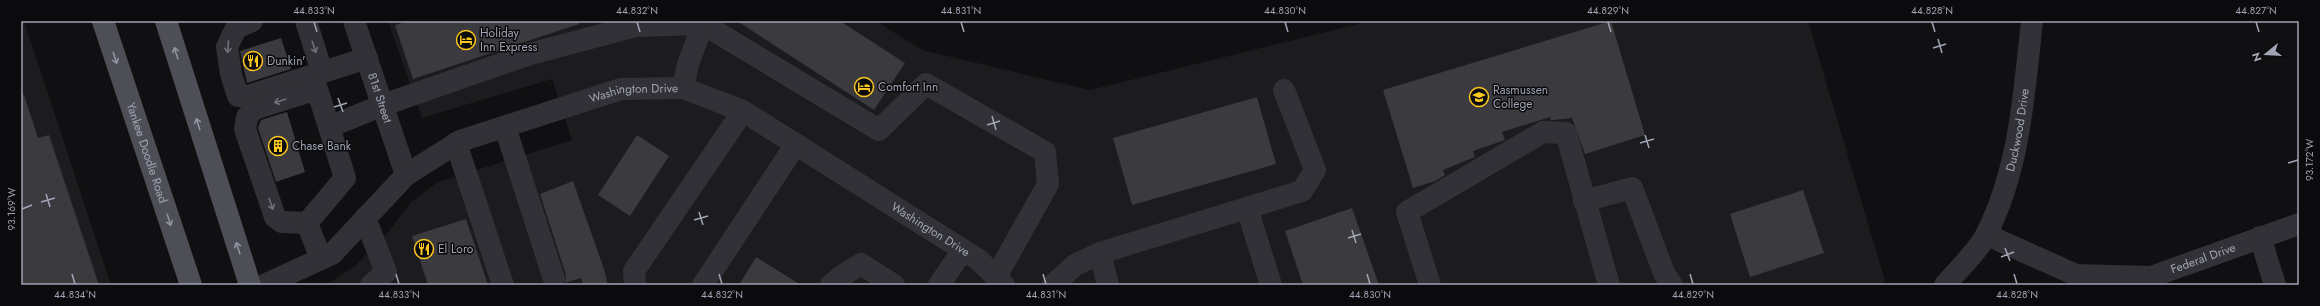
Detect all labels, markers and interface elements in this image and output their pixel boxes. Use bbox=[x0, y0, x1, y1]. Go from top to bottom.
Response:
text: 44.833°N bbox=[293, 3, 335, 18]
text: 44.832°N bbox=[616, 3, 658, 18]
text: 44.831°N bbox=[941, 3, 981, 18]
text: 44.830°N bbox=[1264, 3, 1306, 18]
text: 44.829°N bbox=[1587, 3, 1629, 18]
text: 44.828°N bbox=[1911, 3, 1953, 18]
text: 44.827°N bbox=[2235, 3, 2277, 18]
place label: Holiday Inn Express bbox=[480, 24, 538, 56]
hotel icon: Holiday Inn Express bbox=[455, 29, 477, 51]
north arrow bbox=[2246, 34, 2286, 74]
one-way arrow bbox=[225, 40, 232, 53]
one-way arrow bbox=[311, 40, 318, 53]
one-way arrow bbox=[172, 47, 179, 60]
restaurant icon: Dunkin' bbox=[242, 50, 264, 72]
text: N bbox=[2248, 50, 2265, 64]
one-way arrow bbox=[112, 51, 119, 64]
place label: Dunkin' bbox=[267, 52, 306, 70]
street label: 81st Street bbox=[363, 70, 397, 125]
hotel icon: Comfort Inn bbox=[853, 76, 875, 98]
place label: Comfort Inn bbox=[878, 78, 938, 96]
street label: Washington Drive bbox=[587, 79, 678, 108]
place label: Rasmussen College bbox=[1493, 81, 1548, 113]
school or university icon: Rasmussen College bbox=[1468, 86, 1490, 108]
street label: Duckwood Drive bbox=[2001, 88, 2034, 173]
one-way arrow bbox=[274, 98, 287, 105]
street label: Yankee Doodle Road bbox=[122, 100, 172, 206]
one-way arrow bbox=[194, 118, 202, 130]
building icon: Chase Bank bbox=[267, 135, 289, 157]
place label: Chase Bank bbox=[292, 137, 352, 155]
text: 93.172°W bbox=[2302, 139, 2317, 181]
text: 93.169°W bbox=[4, 188, 19, 230]
one-way arrow bbox=[267, 198, 275, 210]
street label: Washington Drive bbox=[888, 198, 973, 261]
one-way arrow bbox=[166, 213, 173, 226]
restaurant icon: El Loro bbox=[413, 238, 435, 260]
street label: Federal Drive bbox=[2168, 238, 2238, 278]
place label: El Loro bbox=[438, 240, 474, 258]
one-way arrow bbox=[234, 242, 241, 255]
text: 44.834°N bbox=[54, 287, 96, 302]
text: 44.833°N bbox=[378, 287, 420, 302]
text: 44.832°N bbox=[701, 287, 743, 302]
text: 44.831°N bbox=[1026, 287, 1066, 302]
text: 44.830°N bbox=[1349, 287, 1391, 302]
text: 44.829°N bbox=[1672, 287, 1714, 302]
text: 44.828°N bbox=[1996, 287, 2038, 302]

